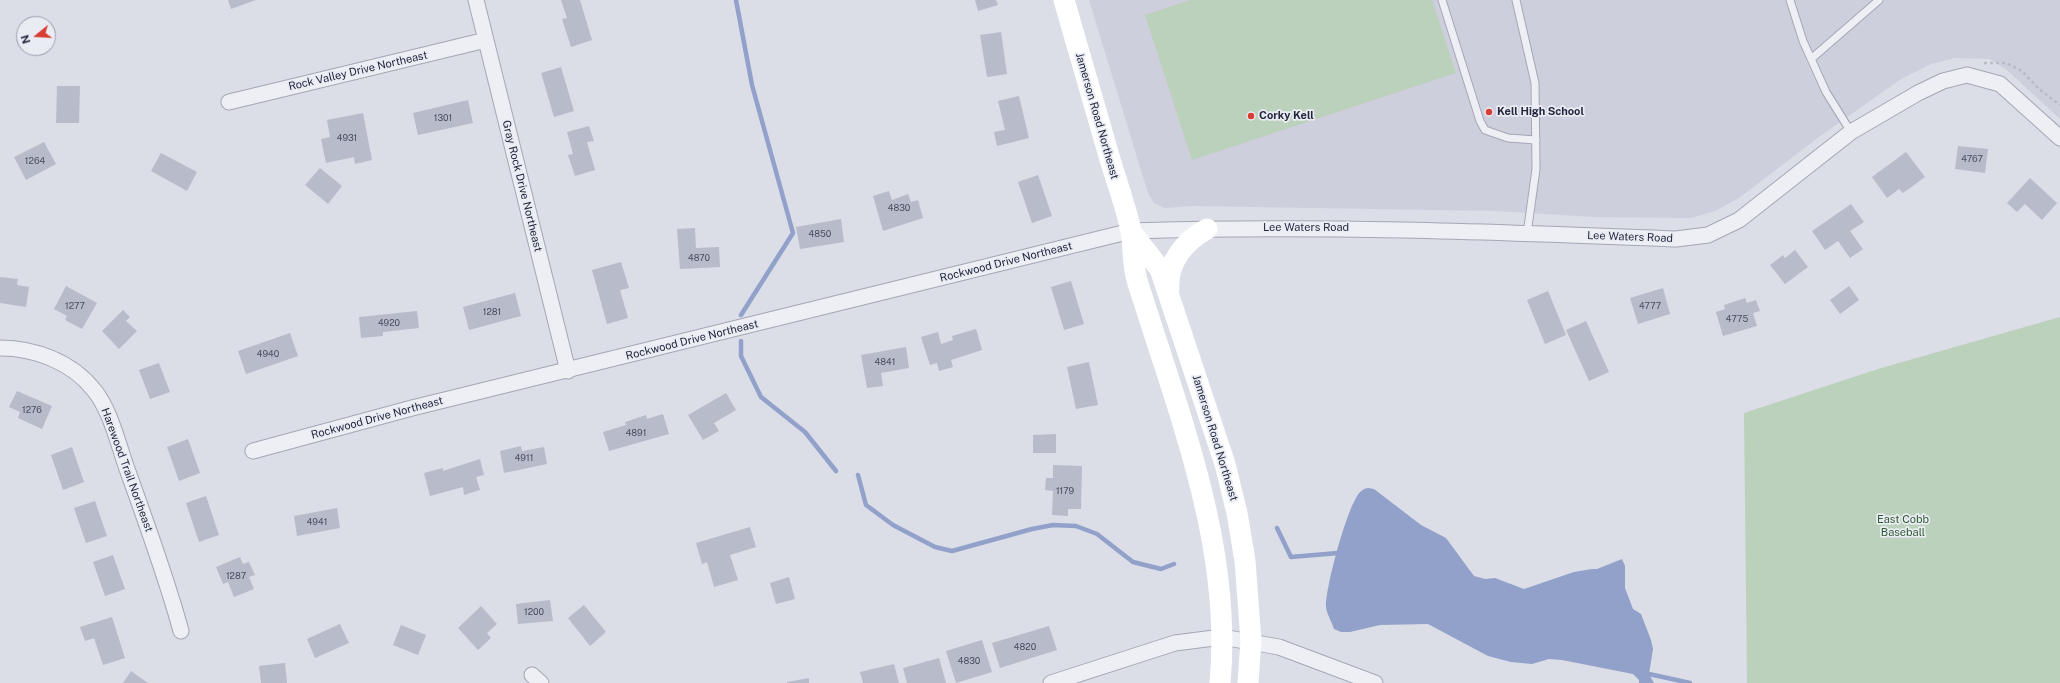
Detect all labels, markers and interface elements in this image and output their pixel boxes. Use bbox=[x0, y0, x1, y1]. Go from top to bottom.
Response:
north arrow bbox=[16, 16, 56, 56]
text: N bbox=[19, 33, 33, 45]
street label: Rock Valley Drive Northeast bbox=[287, 49, 429, 93]
street label: Jamerson Road Northeast bbox=[1073, 51, 1121, 181]
place label: Kell High School bbox=[1497, 105, 1584, 119]
marker: Kell High School bbox=[1484, 107, 1494, 117]
place label: Corky Kell bbox=[1259, 109, 1314, 123]
marker: Corky Kell bbox=[1246, 111, 1256, 121]
house number: 1301 bbox=[434, 113, 452, 123]
street label: Gray Rock Drive Northeast bbox=[499, 119, 545, 253]
house number: 4931 bbox=[337, 133, 357, 143]
house number: 4767 bbox=[1961, 154, 1983, 164]
house number: 1264 bbox=[25, 156, 45, 166]
house number: 4830 bbox=[888, 203, 910, 213]
street label: Lee Waters Road bbox=[1263, 221, 1349, 235]
house number: 4850 bbox=[809, 229, 831, 239]
street label: Lee Waters Road bbox=[1587, 229, 1673, 245]
street label: Rockwood Drive Northeast bbox=[938, 239, 1074, 285]
house number: 4870 bbox=[688, 253, 710, 263]
house number: 1277 bbox=[65, 301, 85, 311]
house number: 4777 bbox=[1639, 301, 1661, 311]
house number: 1281 bbox=[483, 307, 501, 317]
house number: 4775 bbox=[1726, 314, 1748, 324]
street label: Rockwood Drive Northeast bbox=[624, 317, 760, 363]
house number: 4920 bbox=[378, 318, 400, 328]
house number: 4940 bbox=[257, 349, 279, 359]
house number: 4841 bbox=[875, 357, 895, 367]
street label: Jamerson Road Northeast bbox=[1190, 373, 1240, 503]
street label: Rockwood Drive Northeast bbox=[310, 394, 444, 442]
house number: 1276 bbox=[22, 405, 42, 415]
street label: Harewood Trail Northeast bbox=[98, 406, 156, 534]
house number: 4891 bbox=[626, 428, 646, 438]
house number: 4911 bbox=[515, 453, 533, 463]
house number: 1179 bbox=[1056, 486, 1074, 496]
park label: East Cobb Baseball bbox=[1877, 513, 1929, 539]
house number: 4941 bbox=[307, 517, 327, 527]
house number: 1287 bbox=[226, 571, 246, 581]
house number: 1200 bbox=[524, 607, 544, 617]
house number: 4820 bbox=[1014, 642, 1036, 652]
house number: 4830 bbox=[958, 656, 980, 666]

